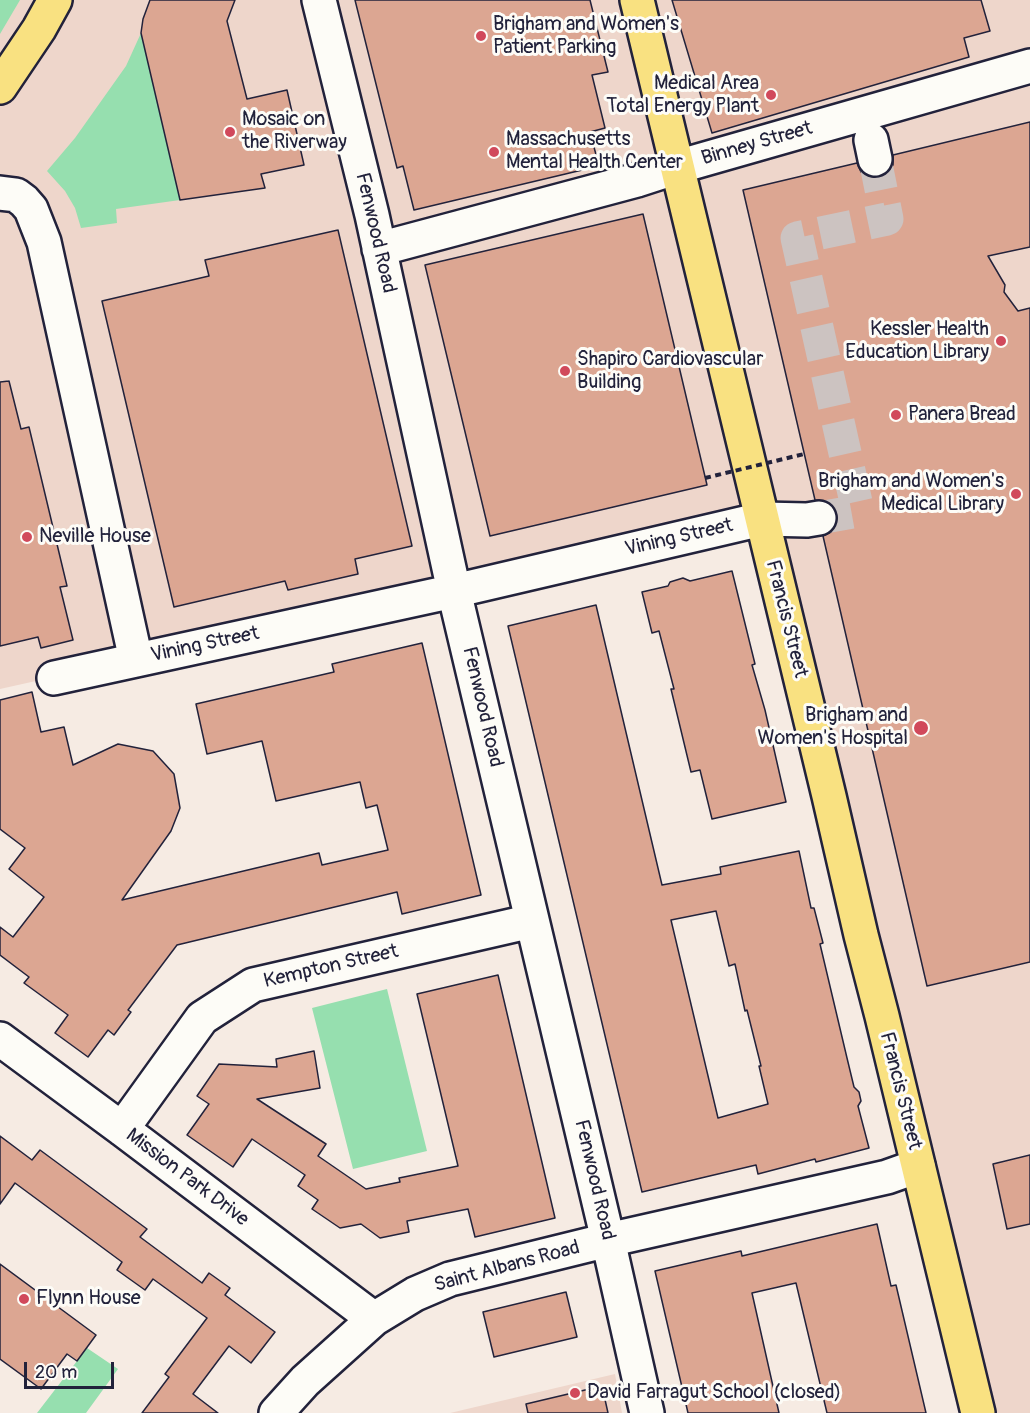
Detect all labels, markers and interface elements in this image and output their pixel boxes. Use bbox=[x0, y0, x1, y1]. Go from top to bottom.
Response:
place label: Brigham and Women's Patient Parking bbox=[493, 13, 679, 60]
marker: Brigham and Women's Patient Parking bbox=[474, 29, 488, 43]
place label: Medical Area Total Energy Plant bbox=[606, 72, 759, 119]
marker: Medical Area Total Energy Plant bbox=[764, 88, 778, 102]
place label: Mosaic on the Riverway bbox=[242, 108, 347, 155]
street label: Binney Street bbox=[699, 117, 815, 171]
marker: Mosaic on the Riverway bbox=[223, 125, 237, 139]
place label: Massachusetts Mental Health Center bbox=[506, 128, 683, 175]
marker: Massachusetts Mental Health Center bbox=[487, 145, 501, 159]
street label: Fenwood Road bbox=[349, 170, 401, 296]
place label: Kessler Health Education Library bbox=[845, 318, 989, 365]
marker: Kessler Health Education Library bbox=[994, 334, 1008, 348]
place label: Shapiro Cardiovascular Building bbox=[577, 348, 763, 395]
marker: Shapiro Cardiovascular Building bbox=[558, 364, 572, 378]
place label: Panera Bread bbox=[908, 403, 1016, 427]
marker: Panera Bread bbox=[889, 408, 903, 422]
place label: Brigham and Women's Medical Library bbox=[818, 470, 1004, 517]
marker: Brigham and Women's Medical Library bbox=[1009, 487, 1023, 501]
street label: Vining Street bbox=[623, 514, 735, 562]
place label: Neville House bbox=[39, 525, 151, 549]
marker: Neville House bbox=[20, 530, 34, 544]
street label: Francis Street bbox=[760, 558, 812, 680]
street label: Vining Street bbox=[149, 622, 261, 668]
street label: Fenwood Road bbox=[456, 644, 508, 770]
place label: Brigham and Women's Hospital bbox=[758, 704, 908, 751]
marker: Brigham and Women's Hospital bbox=[912, 719, 930, 737]
street label: Kempton Street bbox=[261, 940, 401, 994]
street label: Francis Street bbox=[874, 1030, 926, 1152]
street label: Fenwood Road bbox=[568, 1117, 620, 1243]
street label: Mission Park Drive bbox=[121, 1124, 253, 1232]
street label: Saint Albans Road bbox=[432, 1236, 582, 1298]
place label: Flynn House bbox=[36, 1287, 141, 1311]
marker: Flynn House bbox=[17, 1292, 31, 1306]
scale bar bbox=[27, 1350, 117, 1388]
text: 20 m bbox=[35, 1361, 77, 1384]
place label: David Farragut School (closed) bbox=[587, 1381, 841, 1405]
marker: David Farragut School (closed) bbox=[568, 1386, 582, 1400]

